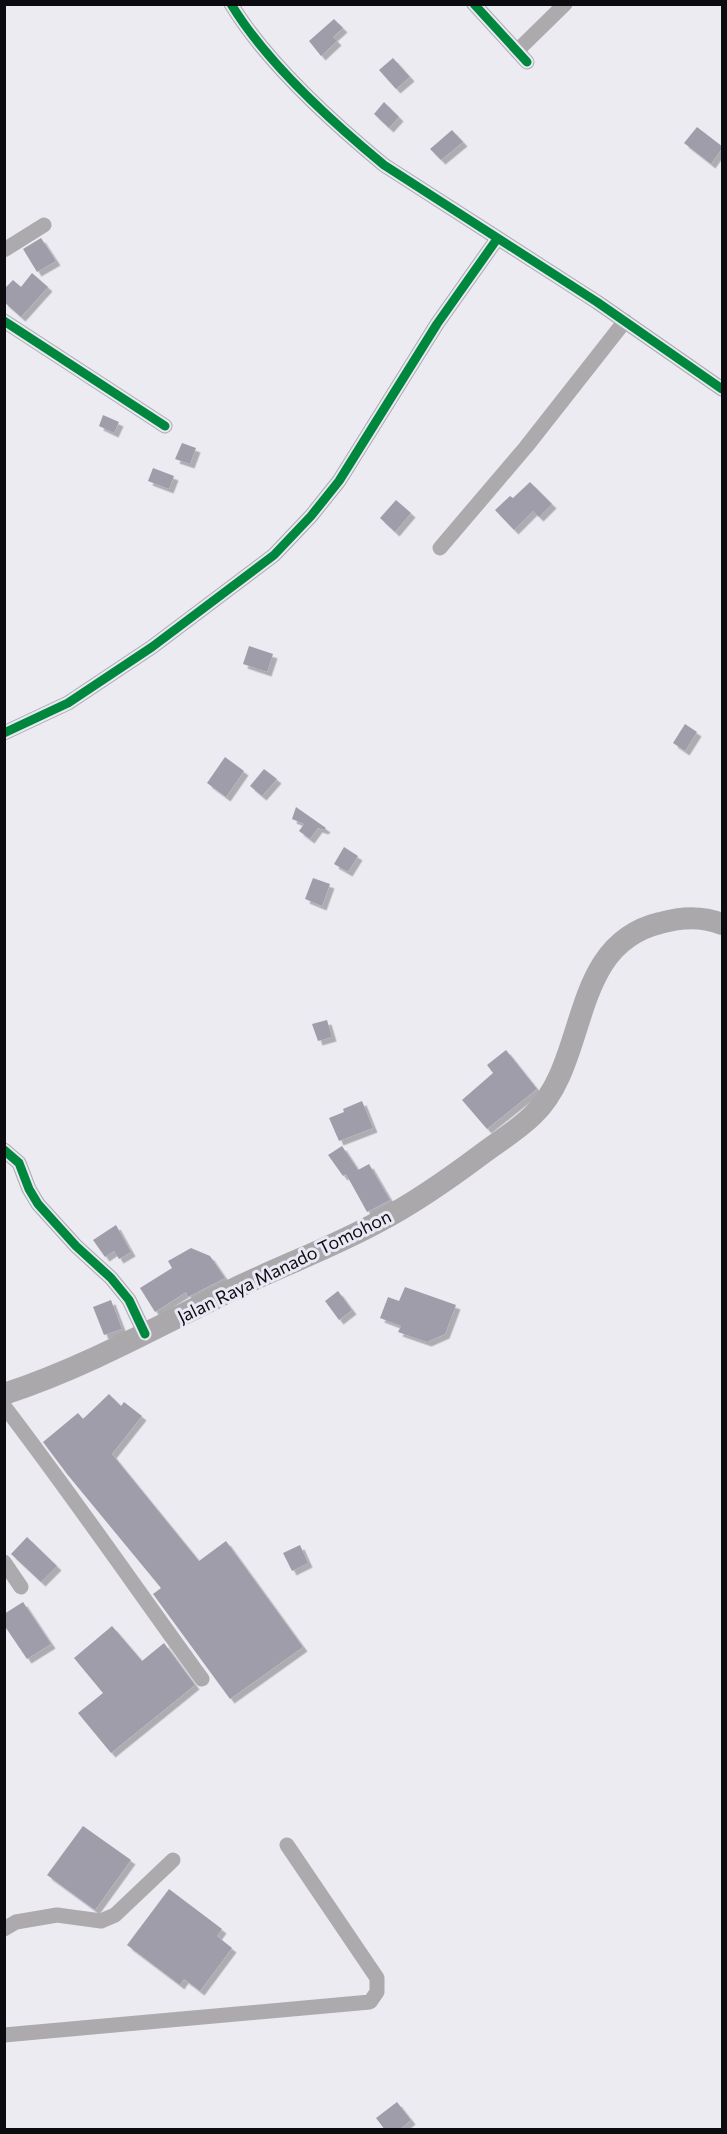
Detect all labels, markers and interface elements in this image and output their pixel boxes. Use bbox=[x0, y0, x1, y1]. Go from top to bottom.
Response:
street label: Jalan Raya Manado Tomohon bbox=[173, 1205, 395, 1327]

